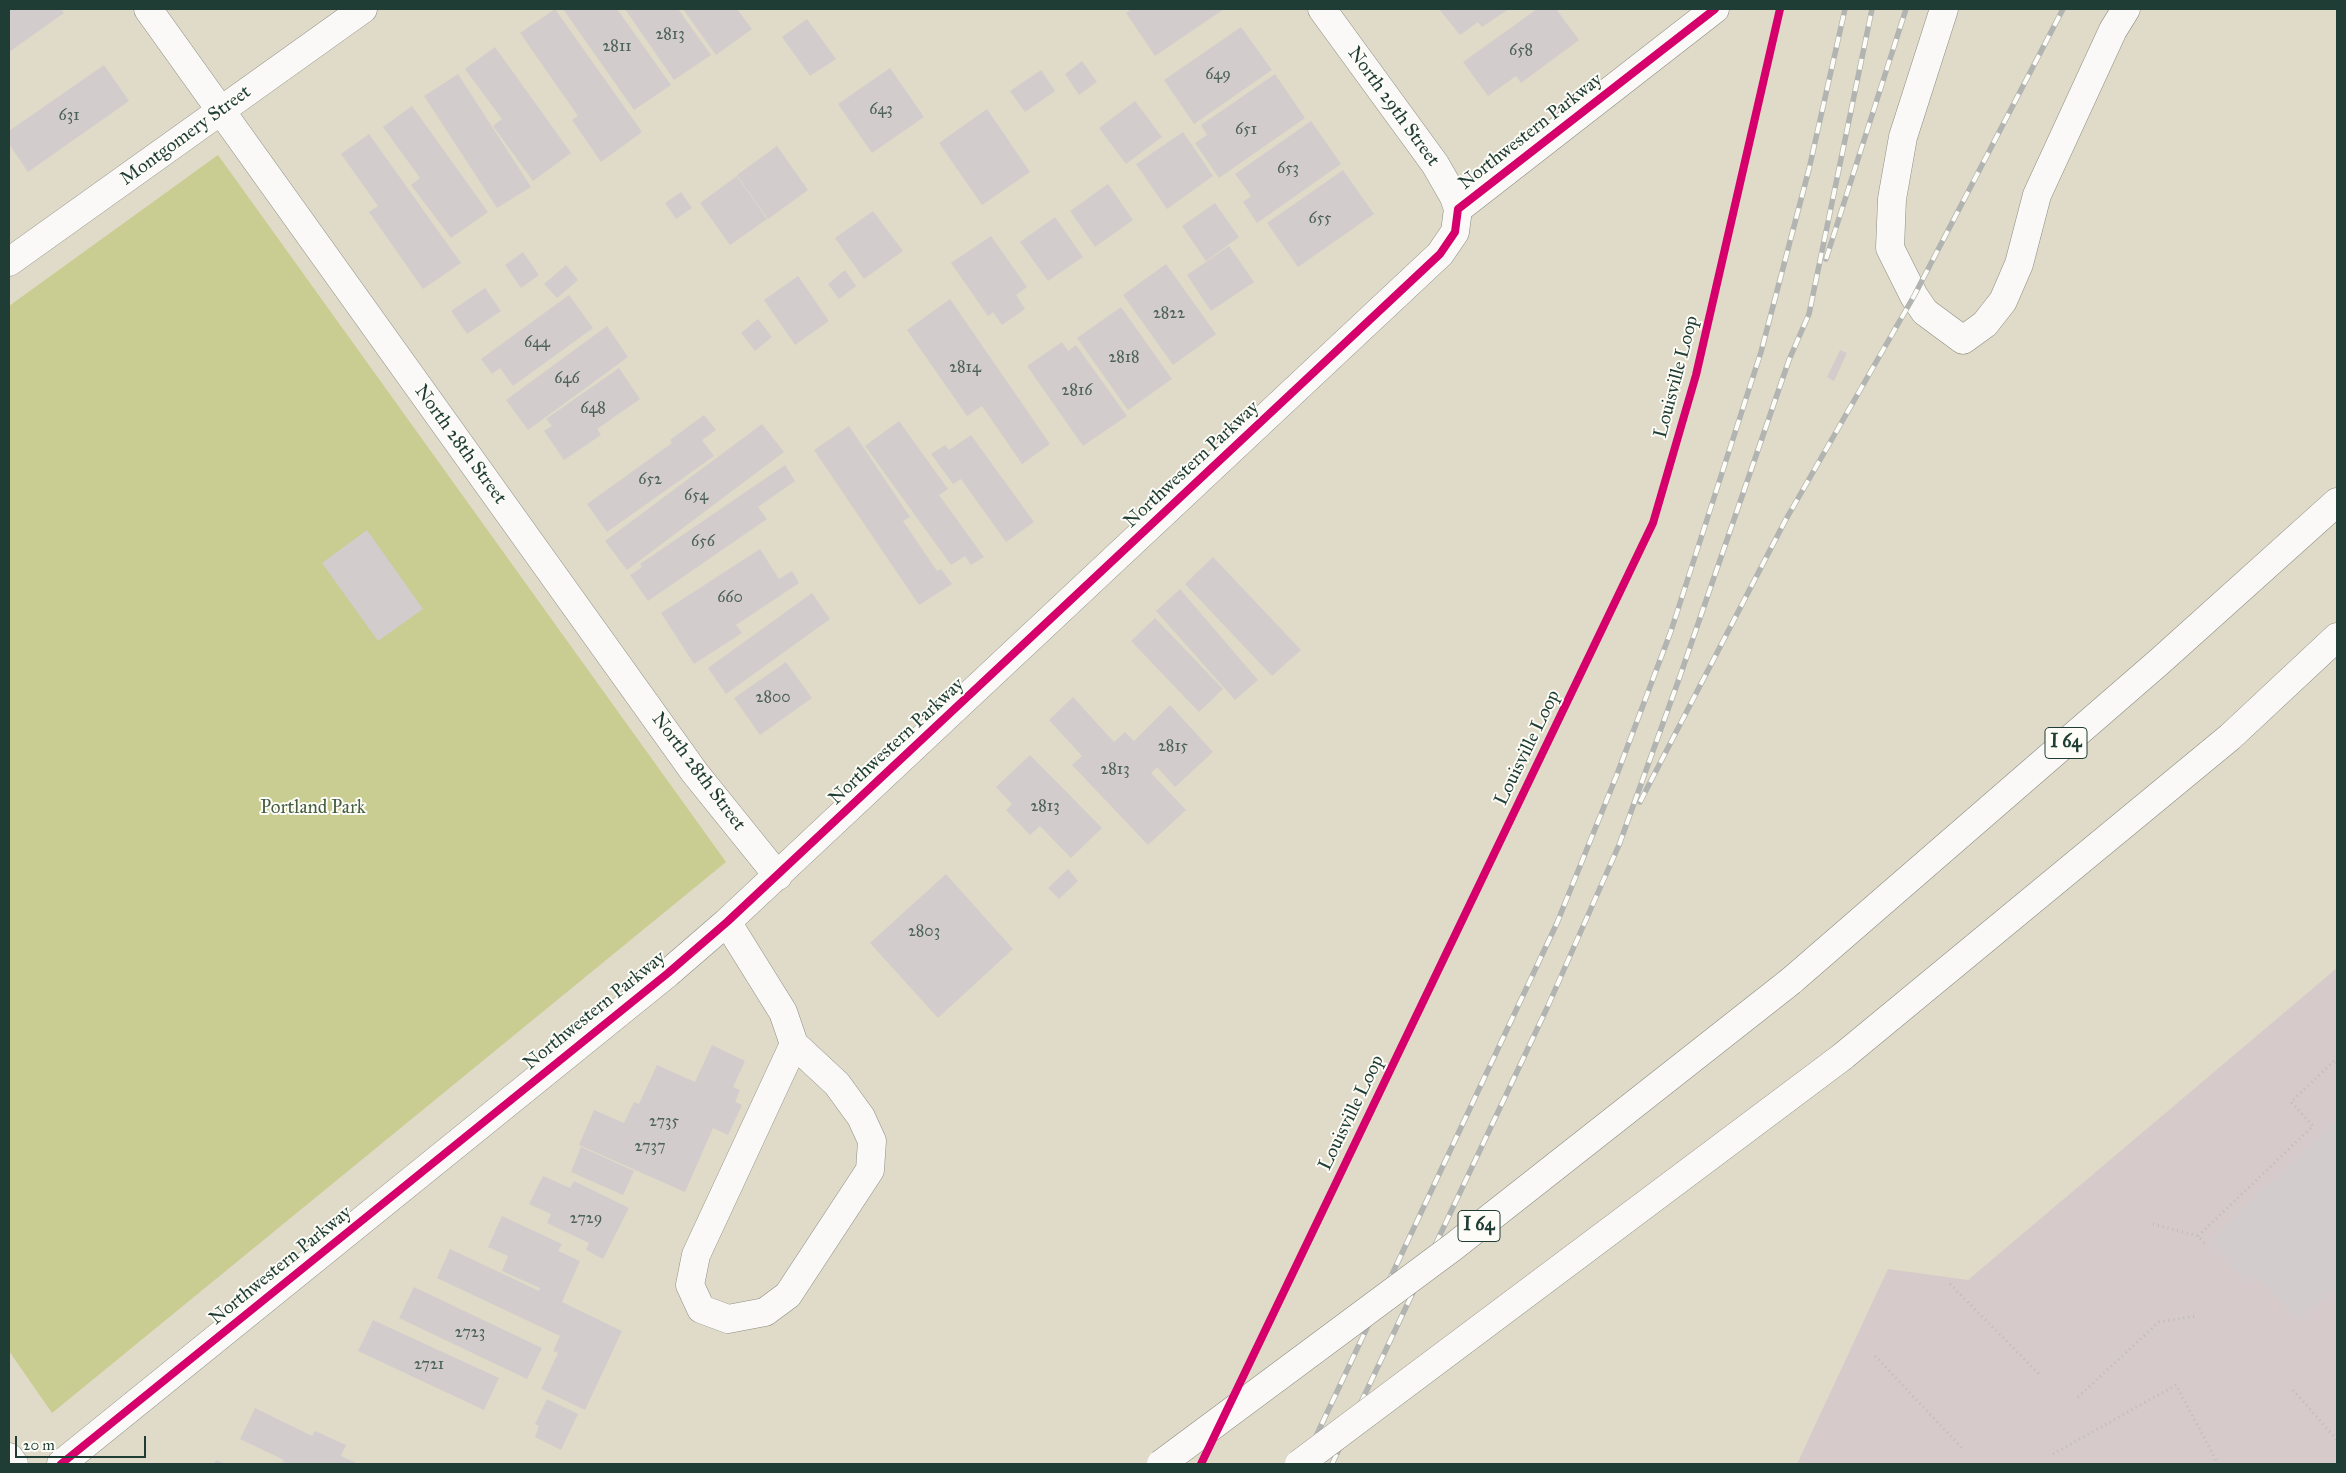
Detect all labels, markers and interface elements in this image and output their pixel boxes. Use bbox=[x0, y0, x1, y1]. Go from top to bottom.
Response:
house number: 2813 bbox=[655, 25, 685, 45]
house number: 2811 bbox=[602, 37, 632, 57]
house number: 658 bbox=[1509, 41, 1533, 61]
street label: North 29th Street bbox=[1342, 43, 1444, 171]
house number: 649 bbox=[1205, 65, 1231, 85]
street label: Northwestern Parkway bbox=[1455, 69, 1607, 195]
street label: Montgomery Street bbox=[116, 81, 256, 191]
house number: 643 bbox=[869, 100, 893, 120]
house number: 631 bbox=[59, 106, 79, 126]
house number: 651 bbox=[1235, 120, 1257, 140]
house number: 653 bbox=[1277, 159, 1299, 179]
house number: 655 bbox=[1308, 209, 1332, 229]
house number: 2822 bbox=[1153, 304, 1185, 324]
street label: Louisville Loop bbox=[1650, 313, 1704, 441]
house number: 644 bbox=[524, 333, 550, 353]
house number: 2818 bbox=[1108, 348, 1140, 368]
house number: 2814 bbox=[949, 358, 981, 378]
house number: 646 bbox=[554, 369, 580, 389]
street label: North 28th Street bbox=[409, 381, 511, 509]
house number: 2816 bbox=[1062, 381, 1092, 401]
street label: Northwestern Parkway bbox=[1120, 397, 1264, 533]
house number: 648 bbox=[580, 399, 606, 419]
house number: 652 bbox=[638, 470, 662, 490]
house number: 654 bbox=[684, 486, 708, 506]
house number: 656 bbox=[691, 532, 715, 552]
house number: 660 bbox=[717, 588, 743, 608]
street label: Northwestern Parkway bbox=[825, 674, 969, 810]
street label: Louisville Loop bbox=[1490, 687, 1566, 809]
house number: 2800 bbox=[755, 688, 791, 708]
street label: North 28th Street bbox=[646, 708, 750, 836]
road number: I 64 bbox=[2045, 728, 2087, 758]
house number: 2815 bbox=[1158, 737, 1188, 757]
house number: 2813 bbox=[1100, 760, 1130, 780]
park label: Portland Park bbox=[260, 797, 366, 819]
house number: 2813 bbox=[1030, 797, 1060, 817]
house number: 2803 bbox=[908, 922, 940, 942]
street label: Northwestern Parkway bbox=[519, 947, 671, 1075]
street label: Louisville Loop bbox=[1314, 1052, 1390, 1174]
house number: 2735 bbox=[649, 1112, 679, 1132]
house number: 2737 bbox=[635, 1137, 665, 1157]
street label: Northwestern Parkway bbox=[205, 1202, 357, 1330]
house number: 2729 bbox=[570, 1209, 602, 1229]
road number: I 64 bbox=[1458, 1210, 1500, 1242]
house number: 2723 bbox=[455, 1323, 485, 1343]
house number: 2721 bbox=[414, 1355, 444, 1375]
scale bar bbox=[18, 1426, 149, 1458]
text: 20 m bbox=[23, 1436, 55, 1454]

